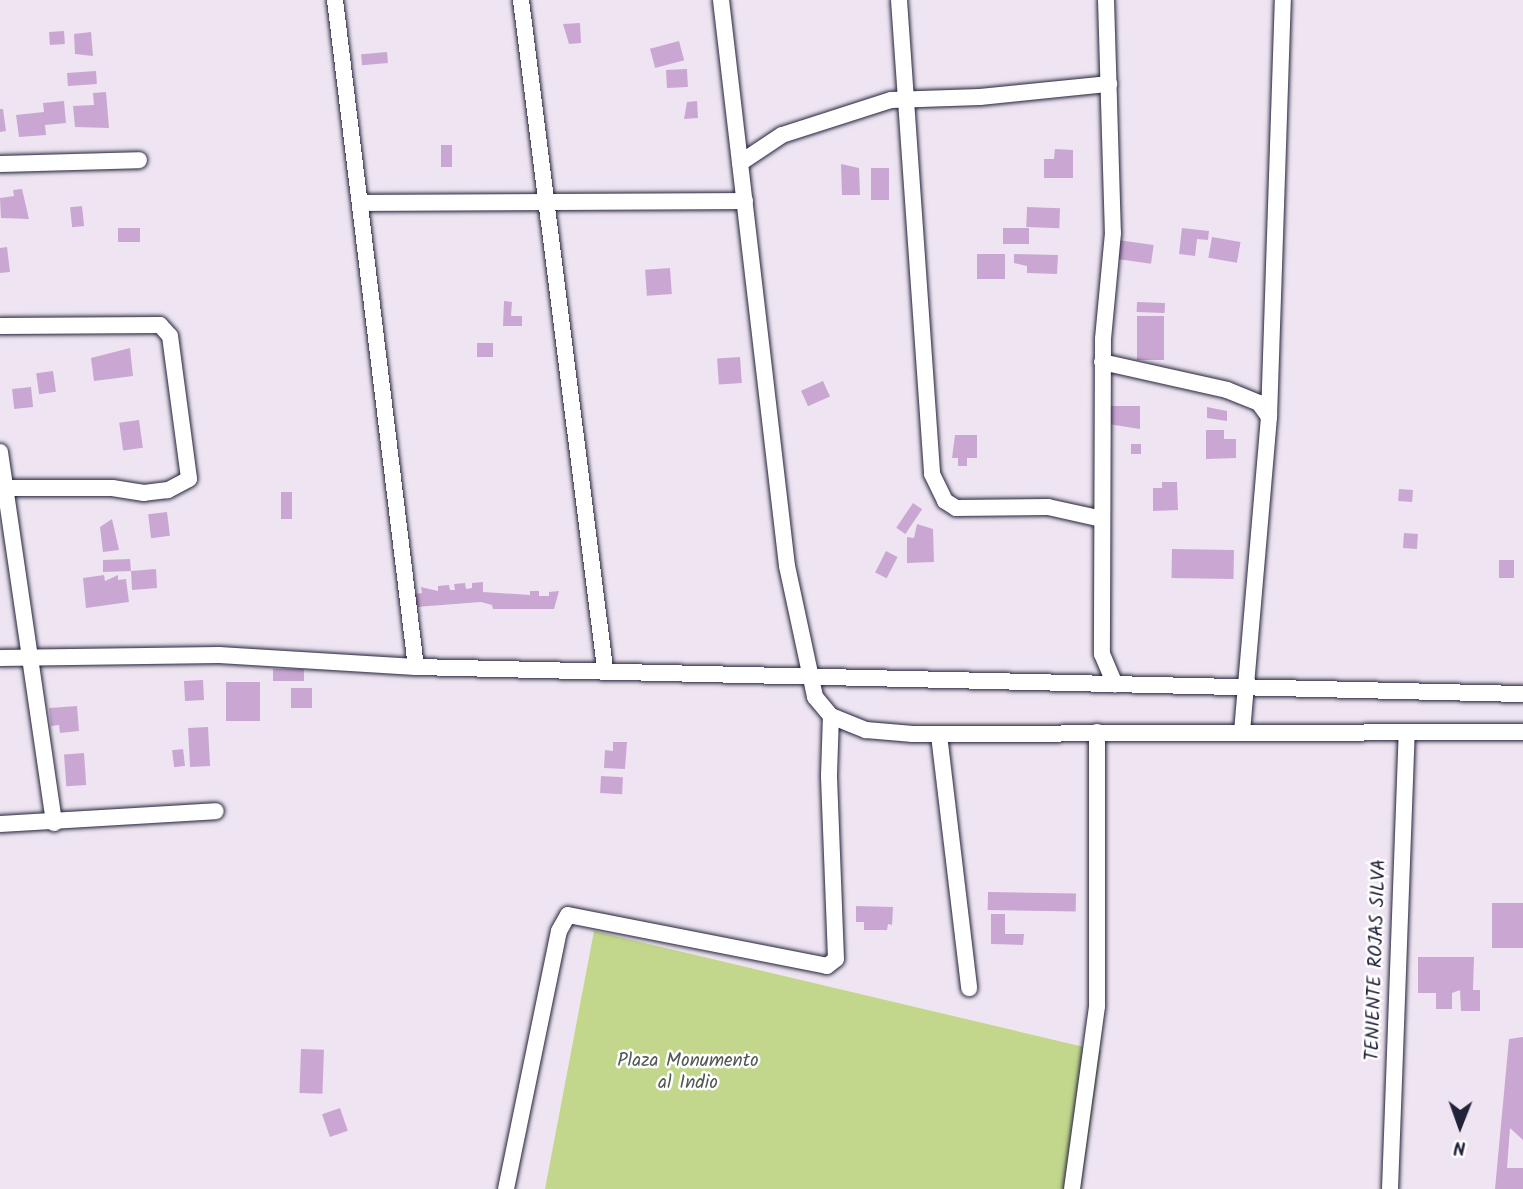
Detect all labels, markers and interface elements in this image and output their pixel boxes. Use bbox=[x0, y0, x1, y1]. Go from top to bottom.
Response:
street label: TENIENTE ROJAS SILVA bbox=[1362, 859, 1392, 1061]
park label: Plaza Monumento al Indio bbox=[617, 1051, 759, 1095]
north arrow bbox=[1425, 1091, 1495, 1161]
text: N bbox=[1453, 1132, 1466, 1162]

